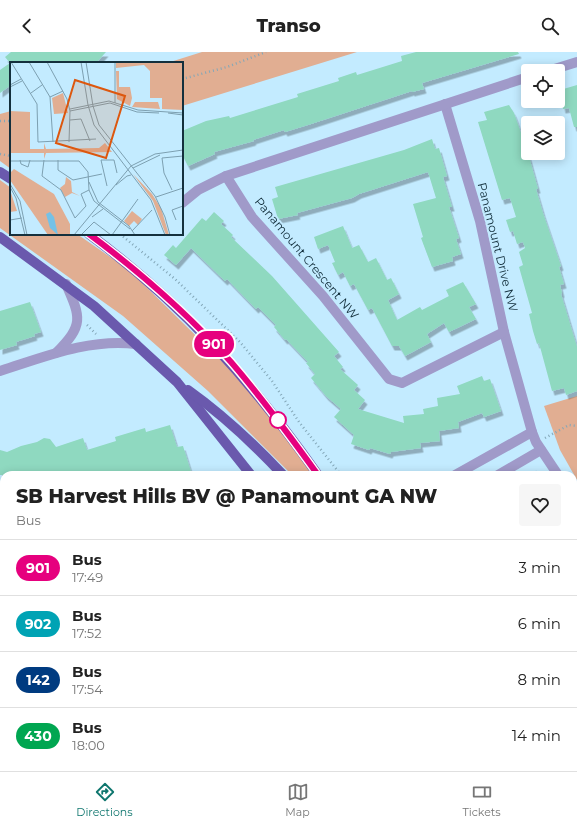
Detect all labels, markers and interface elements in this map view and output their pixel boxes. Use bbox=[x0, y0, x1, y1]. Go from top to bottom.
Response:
icon: back bbox=[16, 15, 38, 37]
text: Transo bbox=[256, 15, 321, 37]
icon: search bbox=[539, 15, 561, 37]
inset map bbox=[10, 62, 183, 235]
map controls bbox=[521, 64, 565, 160]
button: locate bbox=[521, 64, 565, 108]
button: layers bbox=[521, 116, 565, 160]
street label: Panamount Drive NW bbox=[475, 181, 521, 313]
street label: Panamount Crescent NW bbox=[252, 194, 362, 322]
line badge: 901 bbox=[191, 331, 237, 357]
text: 901 bbox=[202, 335, 226, 353]
unlabelled marker bbox=[269, 411, 287, 429]
button: heart bbox=[519, 484, 561, 526]
text: SB Harvest Hills BV @ Panamount GA NW bbox=[16, 485, 437, 508]
text: Bus bbox=[16, 512, 41, 528]
text: Bus bbox=[72, 550, 102, 569]
text: 3 min bbox=[519, 558, 561, 577]
text: 901 bbox=[26, 559, 50, 577]
text: 17:49 bbox=[72, 569, 103, 585]
text: Bus bbox=[72, 606, 102, 625]
text: 6 min bbox=[518, 614, 561, 633]
text: 902 bbox=[25, 615, 51, 633]
text: 17:52 bbox=[72, 625, 102, 641]
text: Bus bbox=[72, 662, 102, 681]
text: 8 min bbox=[517, 670, 561, 689]
text: 142 bbox=[26, 671, 50, 689]
text: 17:54 bbox=[72, 681, 103, 697]
text: Bus bbox=[72, 718, 102, 737]
text: 14 min bbox=[512, 726, 561, 745]
text: 430 bbox=[24, 727, 52, 745]
text: 18:00 bbox=[72, 737, 105, 753]
tab: Directions bbox=[76, 781, 133, 819]
tab: Map bbox=[285, 781, 310, 819]
tab: Tickets bbox=[462, 781, 501, 819]

